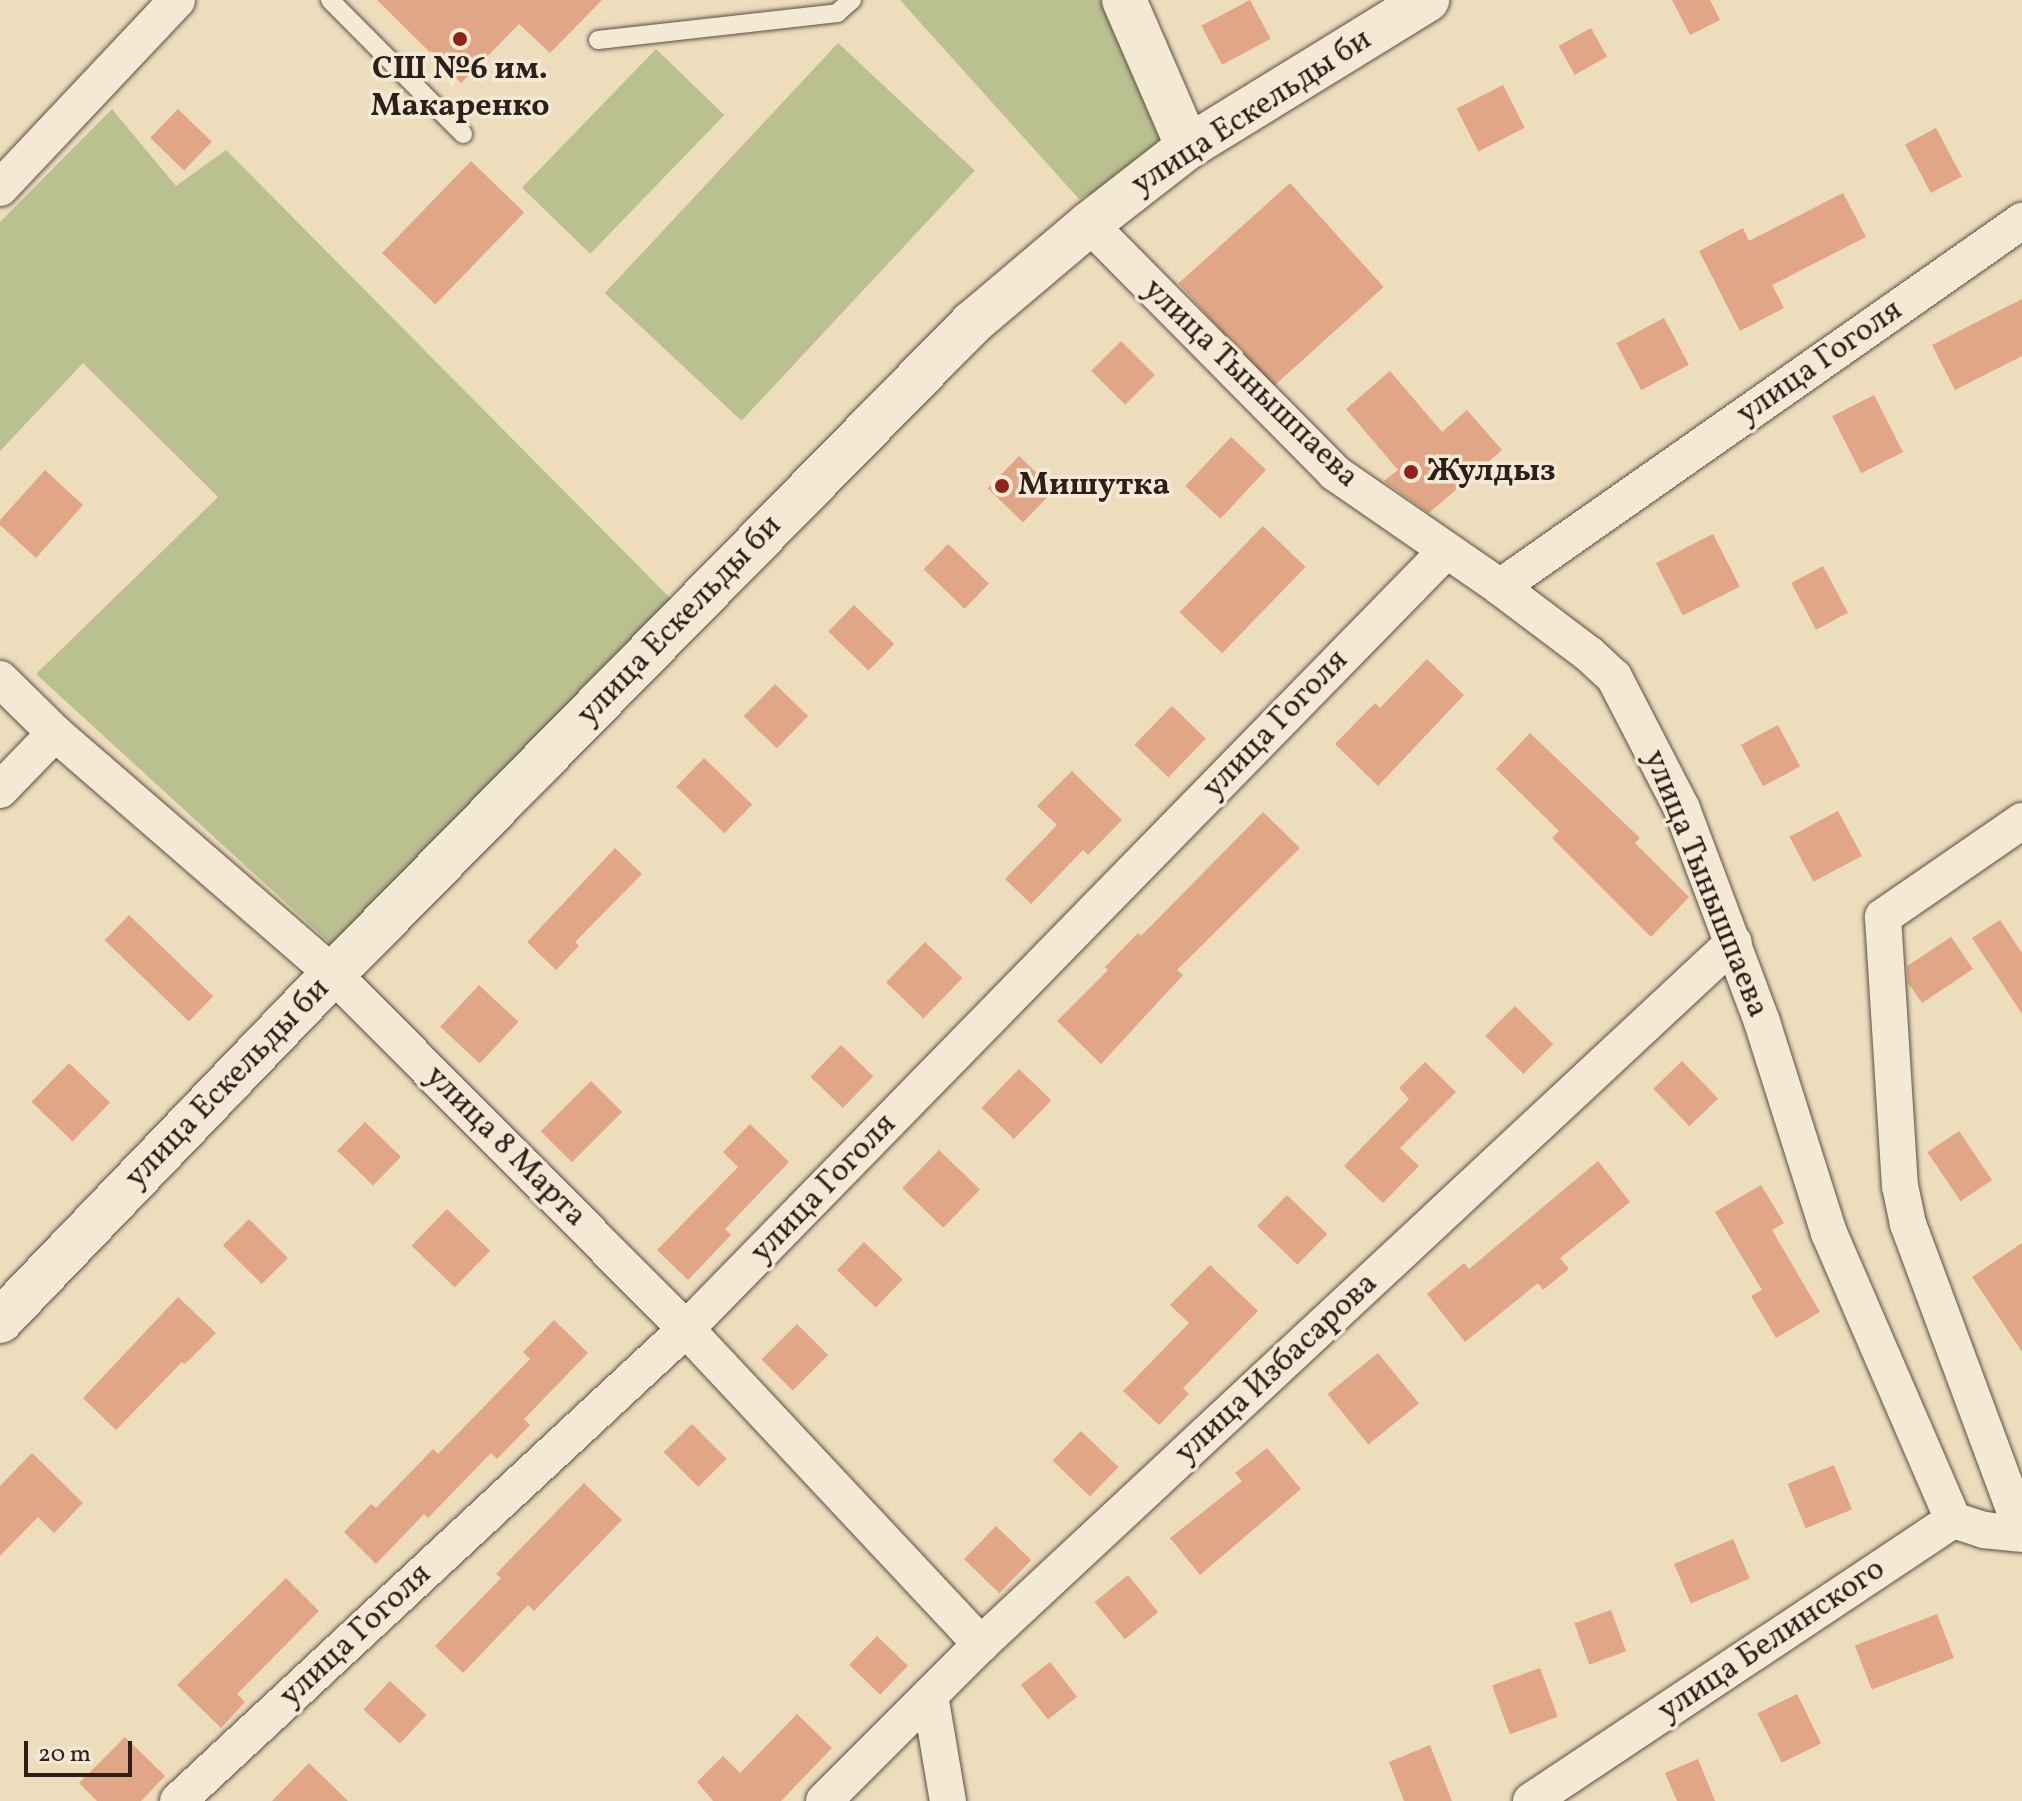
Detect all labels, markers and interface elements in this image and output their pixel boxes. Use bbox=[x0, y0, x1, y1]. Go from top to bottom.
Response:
street label: улица Ескельды би bbox=[1125, 21, 1379, 205]
marker: СШ №6 им. Макаренко bbox=[451, 30, 469, 48]
place label: СШ №6 им. Макаренко bbox=[371, 52, 549, 127]
street label: улица Тынышпаева bbox=[1134, 271, 1366, 497]
street label: улица Гоголя bbox=[1730, 292, 1910, 434]
place label: Жулдыз bbox=[1427, 453, 1556, 491]
marker: Жулдыз bbox=[1402, 463, 1420, 481]
place label: Мишутка bbox=[1018, 467, 1170, 505]
marker: Мишутка bbox=[993, 477, 1011, 495]
street label: улица Ескельды би bbox=[570, 508, 790, 734]
street label: улица Гоголя bbox=[1195, 642, 1357, 808]
street label: улица Тынышпаева bbox=[1634, 744, 1776, 1024]
street label: улица Ескельды би bbox=[118, 971, 338, 1197]
street label: улица 8 Марта bbox=[416, 1058, 594, 1236]
street label: улица Гоголя bbox=[743, 1106, 905, 1272]
street label: улица Избасарова bbox=[1168, 1265, 1386, 1473]
street label: улица Белинского bbox=[1651, 1551, 1893, 1731]
street label: улица Гоголя bbox=[272, 1556, 440, 1716]
scale bar bbox=[28, 1725, 136, 1775]
text: 20 m bbox=[38, 1738, 91, 1772]

